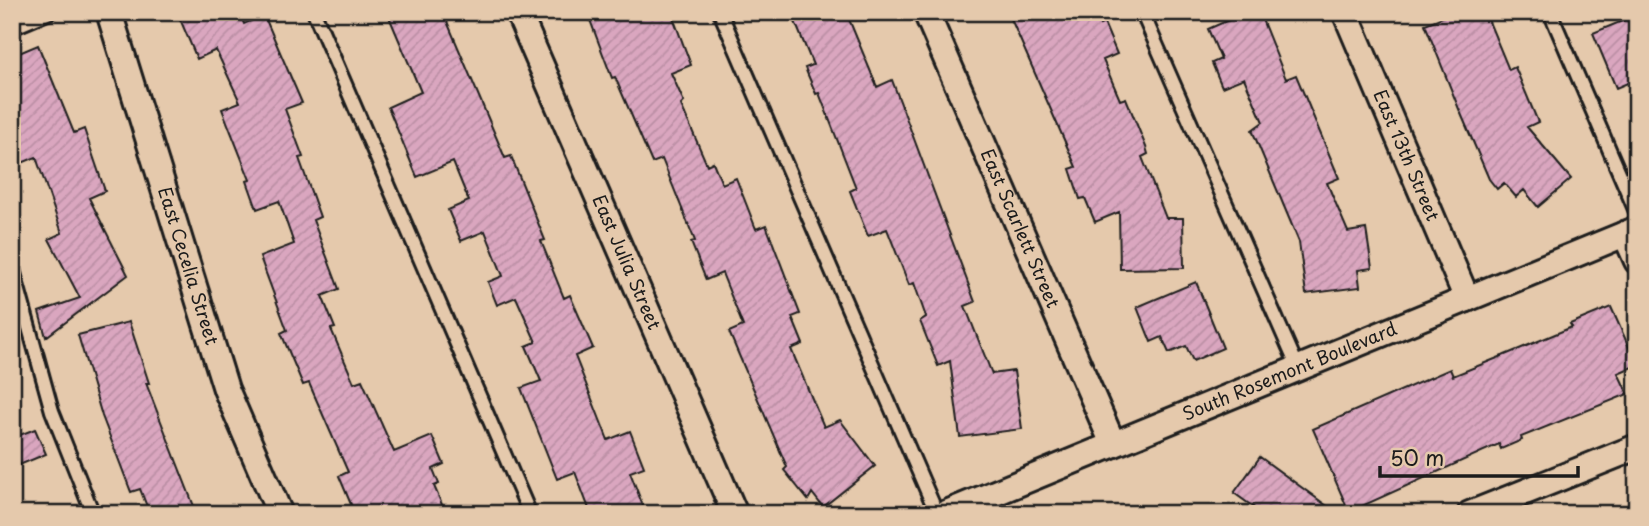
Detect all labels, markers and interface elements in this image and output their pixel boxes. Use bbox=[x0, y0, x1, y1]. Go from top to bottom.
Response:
street label: East 13th Street bbox=[1368, 85, 1447, 225]
street label: East Scarlett Street bbox=[975, 144, 1067, 312]
street label: East Cecelia Street bbox=[152, 183, 227, 348]
street label: East Julia Street bbox=[587, 190, 669, 334]
street label: South Rosemont Boulevard bbox=[1178, 314, 1401, 426]
scale bar bbox=[1380, 435, 1577, 479]
text: 50 m bbox=[1390, 441, 1444, 473]

